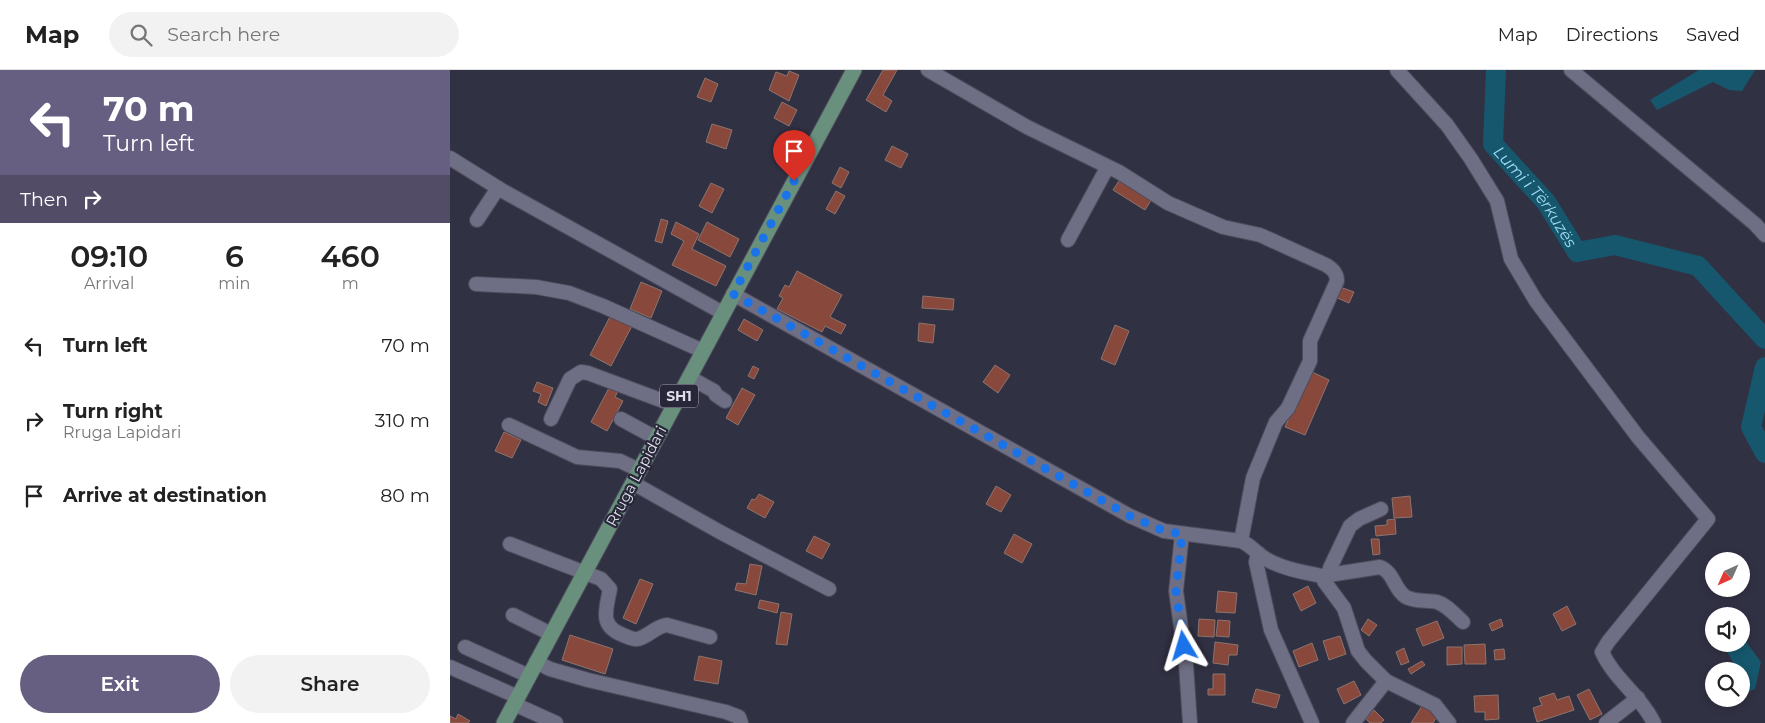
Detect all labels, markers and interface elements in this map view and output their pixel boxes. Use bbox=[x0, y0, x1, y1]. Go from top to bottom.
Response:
search box bbox=[109, 12, 459, 57]
text: Map bbox=[25, 20, 79, 49]
icon: search bbox=[127, 21, 155, 49]
text: Search here bbox=[167, 23, 280, 46]
text: Map bbox=[1498, 24, 1538, 46]
text: Directions bbox=[1566, 24, 1658, 46]
text: Saved bbox=[1686, 24, 1740, 46]
text: 70 m bbox=[103, 87, 194, 130]
icon: left bbox=[20, 90, 85, 155]
text: Turn left bbox=[103, 130, 195, 157]
pin bbox=[773, 130, 815, 181]
icon: arrive bbox=[780, 137, 808, 165]
water label: Lumi i Tërkuzës bbox=[1490, 142, 1581, 251]
icon: right bbox=[78, 185, 106, 213]
text: Then bbox=[20, 188, 68, 211]
text: 09:10 bbox=[70, 238, 148, 275]
text: 6 bbox=[225, 238, 244, 275]
text: 460 bbox=[320, 238, 380, 275]
text: Arrival bbox=[84, 274, 134, 293]
text: min bbox=[218, 274, 250, 293]
text: m bbox=[342, 274, 359, 293]
icon: left bbox=[20, 332, 48, 360]
text: Turn left bbox=[63, 334, 148, 357]
text: 70 m bbox=[381, 334, 430, 357]
road number: SH1 bbox=[660, 384, 698, 408]
text: Turn right bbox=[63, 400, 163, 423]
icon: right bbox=[20, 407, 48, 435]
text: 310 m bbox=[375, 409, 430, 432]
text: Rruga Lapidari bbox=[63, 423, 181, 442]
street label: Rruga Lapidari bbox=[602, 423, 670, 529]
icon: arrive bbox=[20, 482, 48, 510]
text: Arrive at destination bbox=[63, 484, 267, 507]
text: 80 m bbox=[380, 484, 430, 507]
north arrow bbox=[1705, 552, 1750, 598]
map controls bbox=[1705, 552, 1750, 707]
button: sound bbox=[1705, 607, 1750, 652]
position arrow bbox=[1157, 619, 1209, 671]
button: Exit bbox=[20, 655, 220, 713]
button: Share bbox=[230, 655, 430, 713]
button: search bbox=[1705, 662, 1750, 707]

